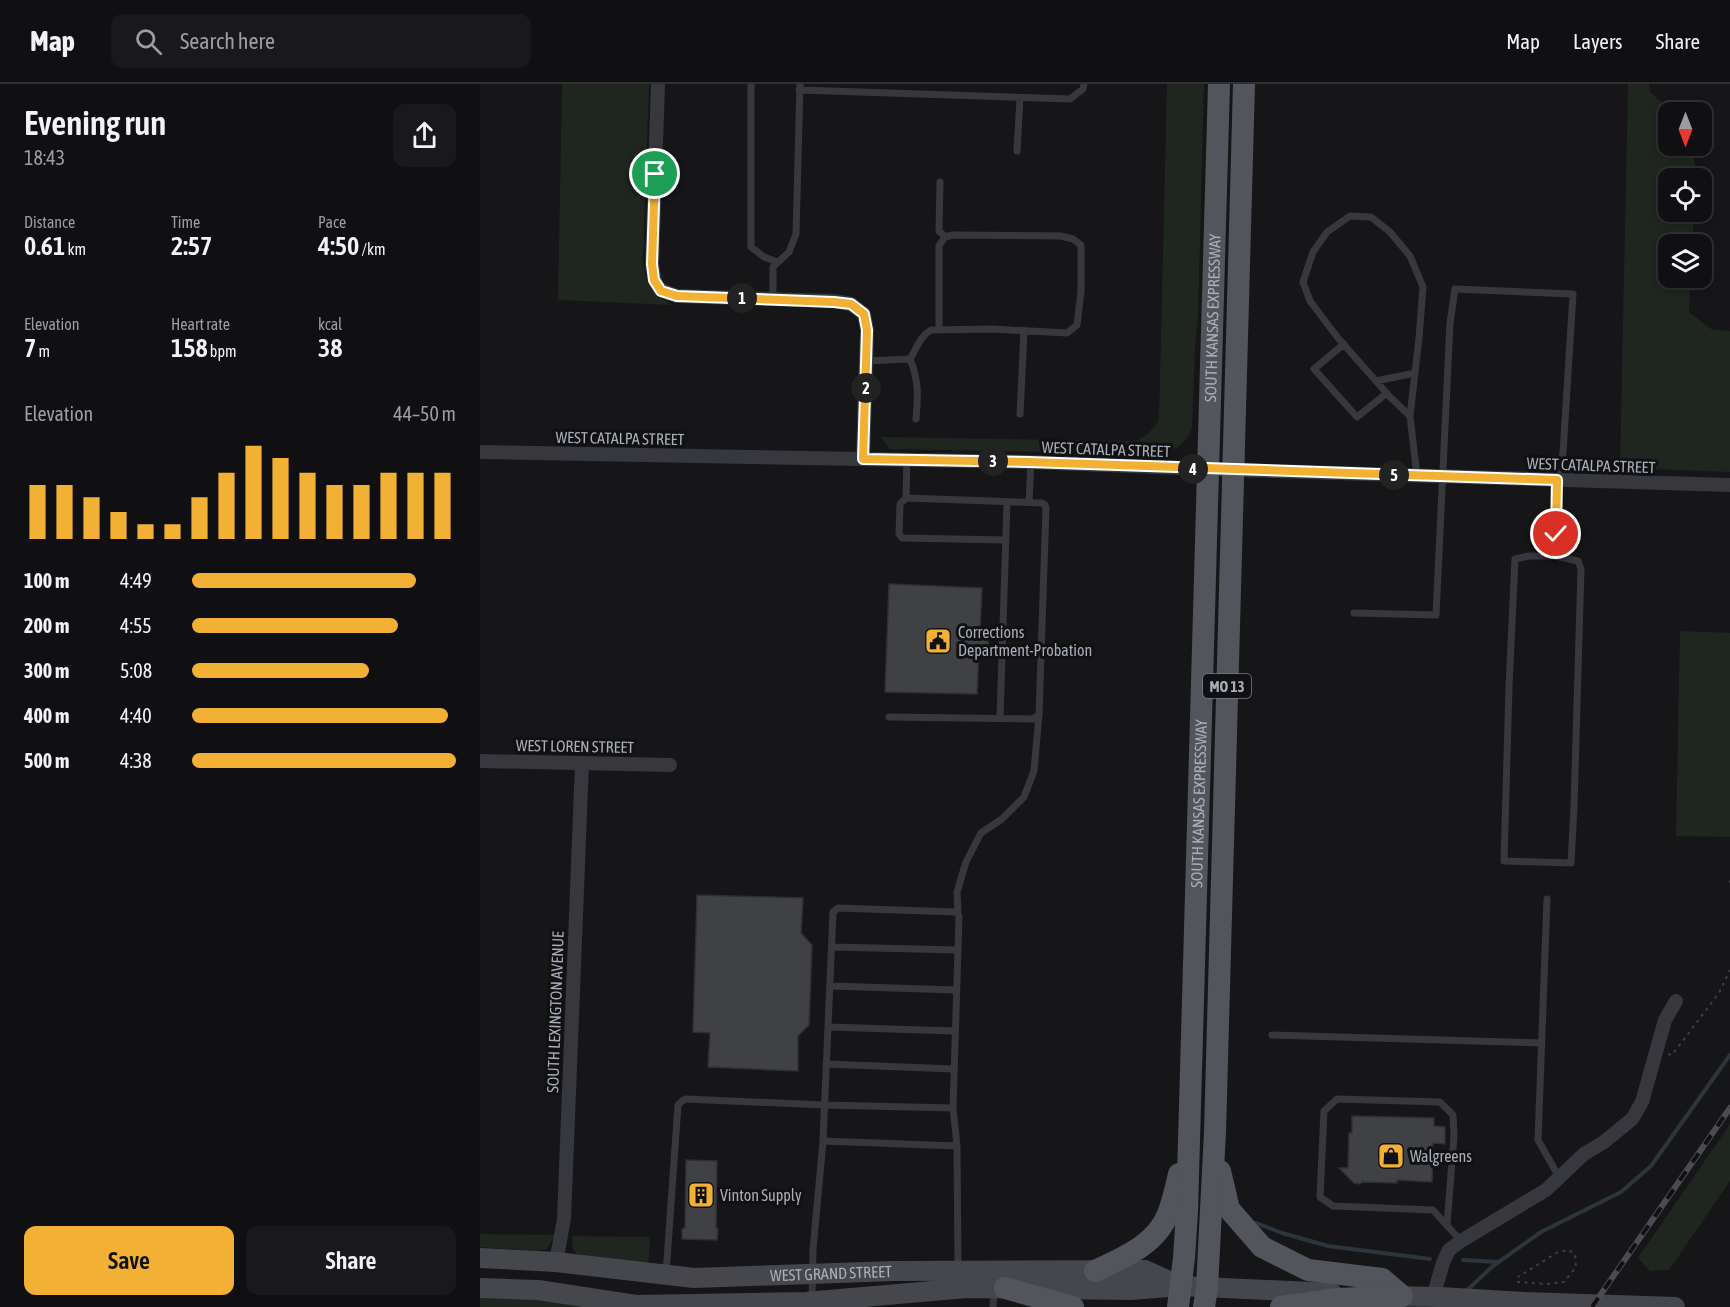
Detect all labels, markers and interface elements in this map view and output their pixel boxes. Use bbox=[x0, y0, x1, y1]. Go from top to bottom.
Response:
search box bbox=[111, 14, 531, 68]
text: Map bbox=[30, 25, 75, 57]
icon: search bbox=[132, 25, 165, 58]
text: Search here bbox=[180, 28, 275, 54]
text: Map bbox=[1506, 29, 1540, 53]
text: Layers bbox=[1573, 29, 1623, 53]
text: Share bbox=[1656, 29, 1700, 53]
north arrow bbox=[1658, 102, 1712, 156]
map controls bbox=[1658, 102, 1712, 288]
text: Evening run bbox=[24, 104, 166, 142]
button: share bbox=[393, 104, 456, 167]
text: 18:43 bbox=[24, 146, 65, 169]
pin bbox=[629, 148, 680, 199]
icon: arrive bbox=[638, 157, 671, 190]
button: locate bbox=[1658, 168, 1712, 222]
text: Distance bbox=[24, 213, 75, 231]
text: Time bbox=[171, 213, 200, 231]
text: Pace bbox=[318, 213, 346, 231]
text: 0.61 bbox=[24, 231, 65, 261]
text: 2:57 bbox=[171, 231, 212, 261]
text: 4:50 bbox=[318, 231, 359, 261]
street label: SOUTH KANSAS EXPRESSWAY bbox=[1201, 233, 1224, 402]
button: layers bbox=[1658, 234, 1712, 288]
text: km bbox=[65, 240, 86, 258]
text: /km bbox=[359, 240, 385, 258]
pin: 1 bbox=[727, 283, 757, 313]
text: 1 bbox=[738, 289, 746, 307]
text: Elevation bbox=[24, 315, 79, 333]
text: Heart rate bbox=[171, 315, 230, 333]
text: kcal bbox=[318, 315, 342, 333]
text: 7 bbox=[24, 333, 36, 363]
text: 158 bbox=[171, 333, 208, 363]
text: 38 bbox=[318, 333, 342, 363]
text: m bbox=[36, 342, 50, 360]
text: bpm bbox=[208, 342, 237, 360]
pin: 2 bbox=[851, 373, 881, 403]
text: 2 bbox=[862, 379, 870, 397]
text: Elevation bbox=[24, 402, 93, 425]
text: 44–50 m bbox=[393, 402, 456, 425]
street label: WEST CATALPA STREET bbox=[555, 428, 685, 448]
street label: WEST CATALPA STREET bbox=[1041, 438, 1171, 460]
pin: 3 bbox=[978, 446, 1008, 476]
text: 3 bbox=[989, 452, 997, 470]
pin: 4 bbox=[1178, 454, 1208, 484]
street label: WEST CATALPA STREET bbox=[1526, 454, 1656, 476]
text: 4 bbox=[1189, 460, 1197, 478]
pin: 5 bbox=[1379, 460, 1409, 490]
text: 5 bbox=[1390, 466, 1398, 484]
pin bbox=[1530, 508, 1581, 559]
icon: check bbox=[1539, 517, 1572, 550]
text: 100 m bbox=[24, 569, 69, 592]
text: 4:49 bbox=[120, 569, 152, 592]
text: 200 m bbox=[24, 614, 69, 637]
text: 4:55 bbox=[120, 614, 152, 637]
place label: Corrections Department-Probation bbox=[958, 623, 1092, 660]
public building icon: Corrections Department-Probation bbox=[923, 626, 953, 656]
text: 300 m bbox=[24, 659, 69, 682]
text: 5:08 bbox=[120, 659, 152, 682]
road number: MO 13 bbox=[1203, 674, 1251, 698]
text: 400 m bbox=[24, 704, 69, 727]
text: 4:40 bbox=[120, 704, 152, 727]
street label: SOUTH KANSAS EXPRESSWAY bbox=[1187, 718, 1210, 888]
street label: WEST LOREN STREET bbox=[516, 736, 634, 756]
text: 500 m bbox=[24, 749, 69, 772]
text: 4:38 bbox=[120, 749, 152, 772]
street label: SOUTH LEXINGTON AVENUE bbox=[543, 931, 567, 1093]
shop icon: Walgreens bbox=[1376, 1141, 1406, 1171]
place label: Walgreens bbox=[1410, 1147, 1472, 1166]
building icon: Vinton Supply bbox=[686, 1180, 716, 1210]
place label: Vinton Supply bbox=[720, 1186, 802, 1205]
button: Save bbox=[24, 1226, 234, 1295]
button: Share bbox=[246, 1226, 456, 1295]
street label: WEST GRAND STREET bbox=[770, 1262, 892, 1284]

